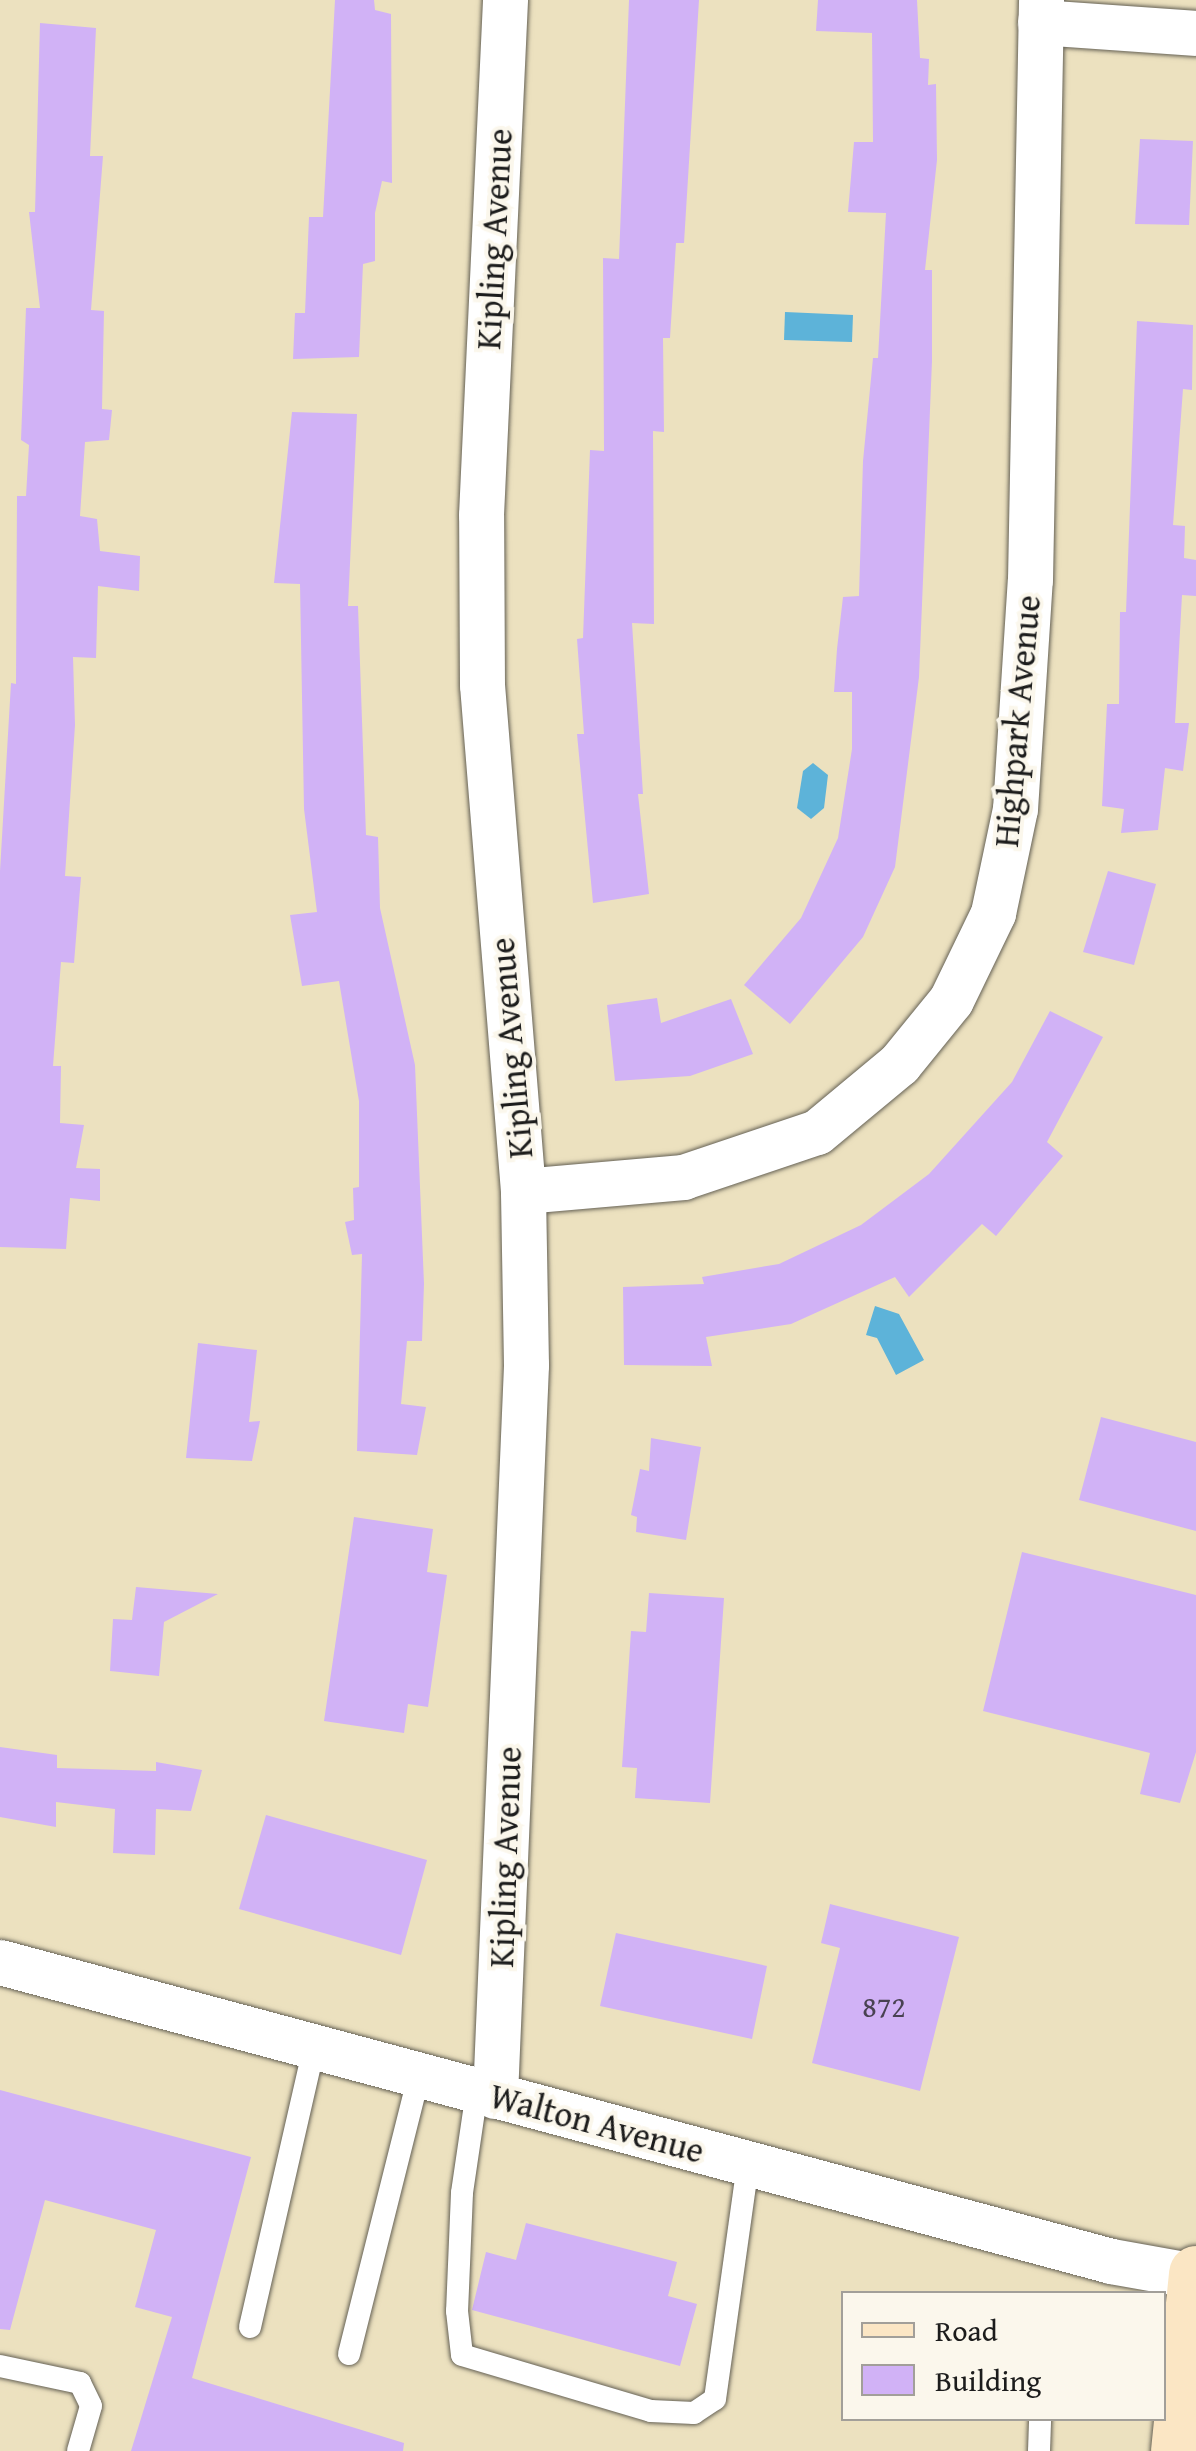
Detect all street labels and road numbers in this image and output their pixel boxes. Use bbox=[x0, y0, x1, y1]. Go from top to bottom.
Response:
street label: Kipling Avenue bbox=[467, 127, 521, 351]
street label: Highpark Avenue bbox=[985, 593, 1049, 849]
street label: Kipling Avenue bbox=[480, 936, 542, 1160]
street label: Kipling Avenue bbox=[480, 1746, 530, 1968]
street label: Walton Avenue bbox=[485, 2074, 709, 2172]

